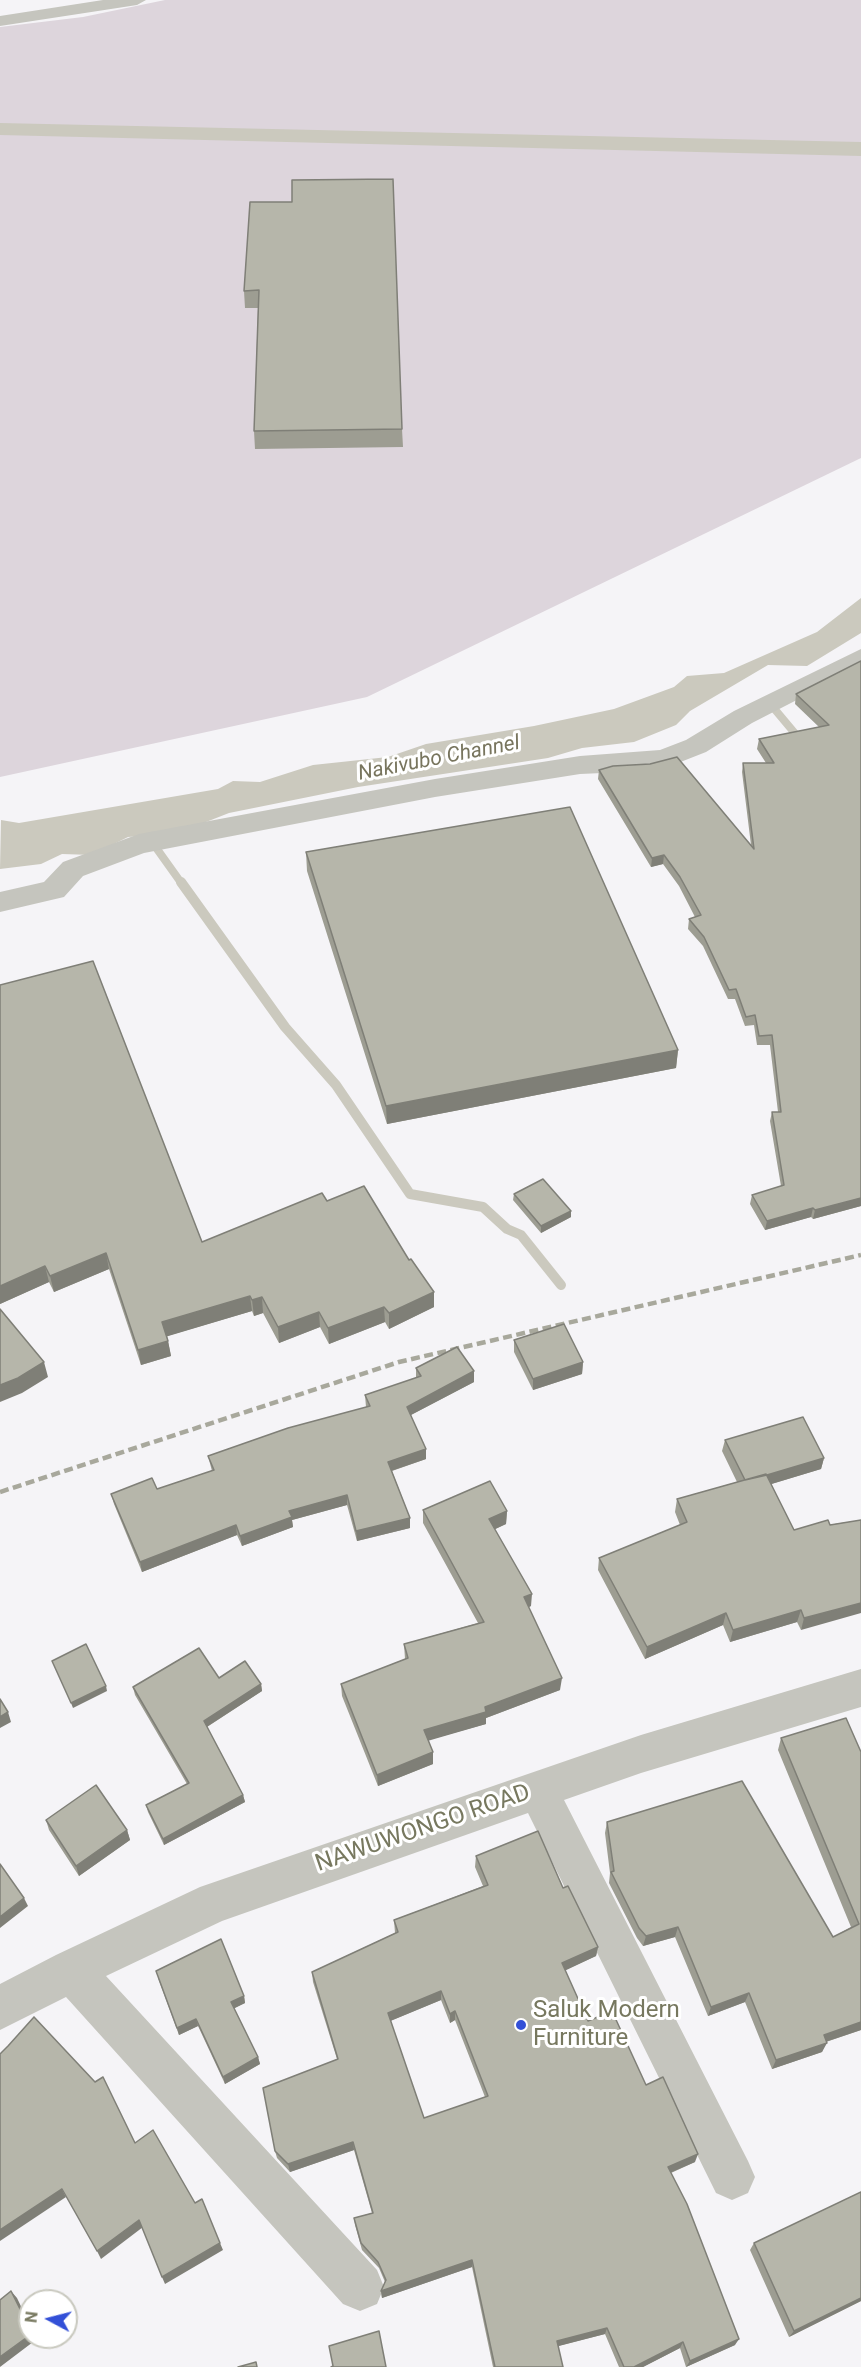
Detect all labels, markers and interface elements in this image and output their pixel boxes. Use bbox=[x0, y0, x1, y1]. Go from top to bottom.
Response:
water label: Nakivubo Channel bbox=[356, 731, 522, 787]
street label: NAWUWONGO ROAD bbox=[312, 1779, 534, 1879]
place label: Saluk Modern Furniture bbox=[533, 1997, 680, 2053]
marker: Saluk Modern Furniture bbox=[514, 2018, 528, 2032]
north arrow bbox=[18, 2289, 78, 2349]
text: N bbox=[22, 2310, 42, 2324]

